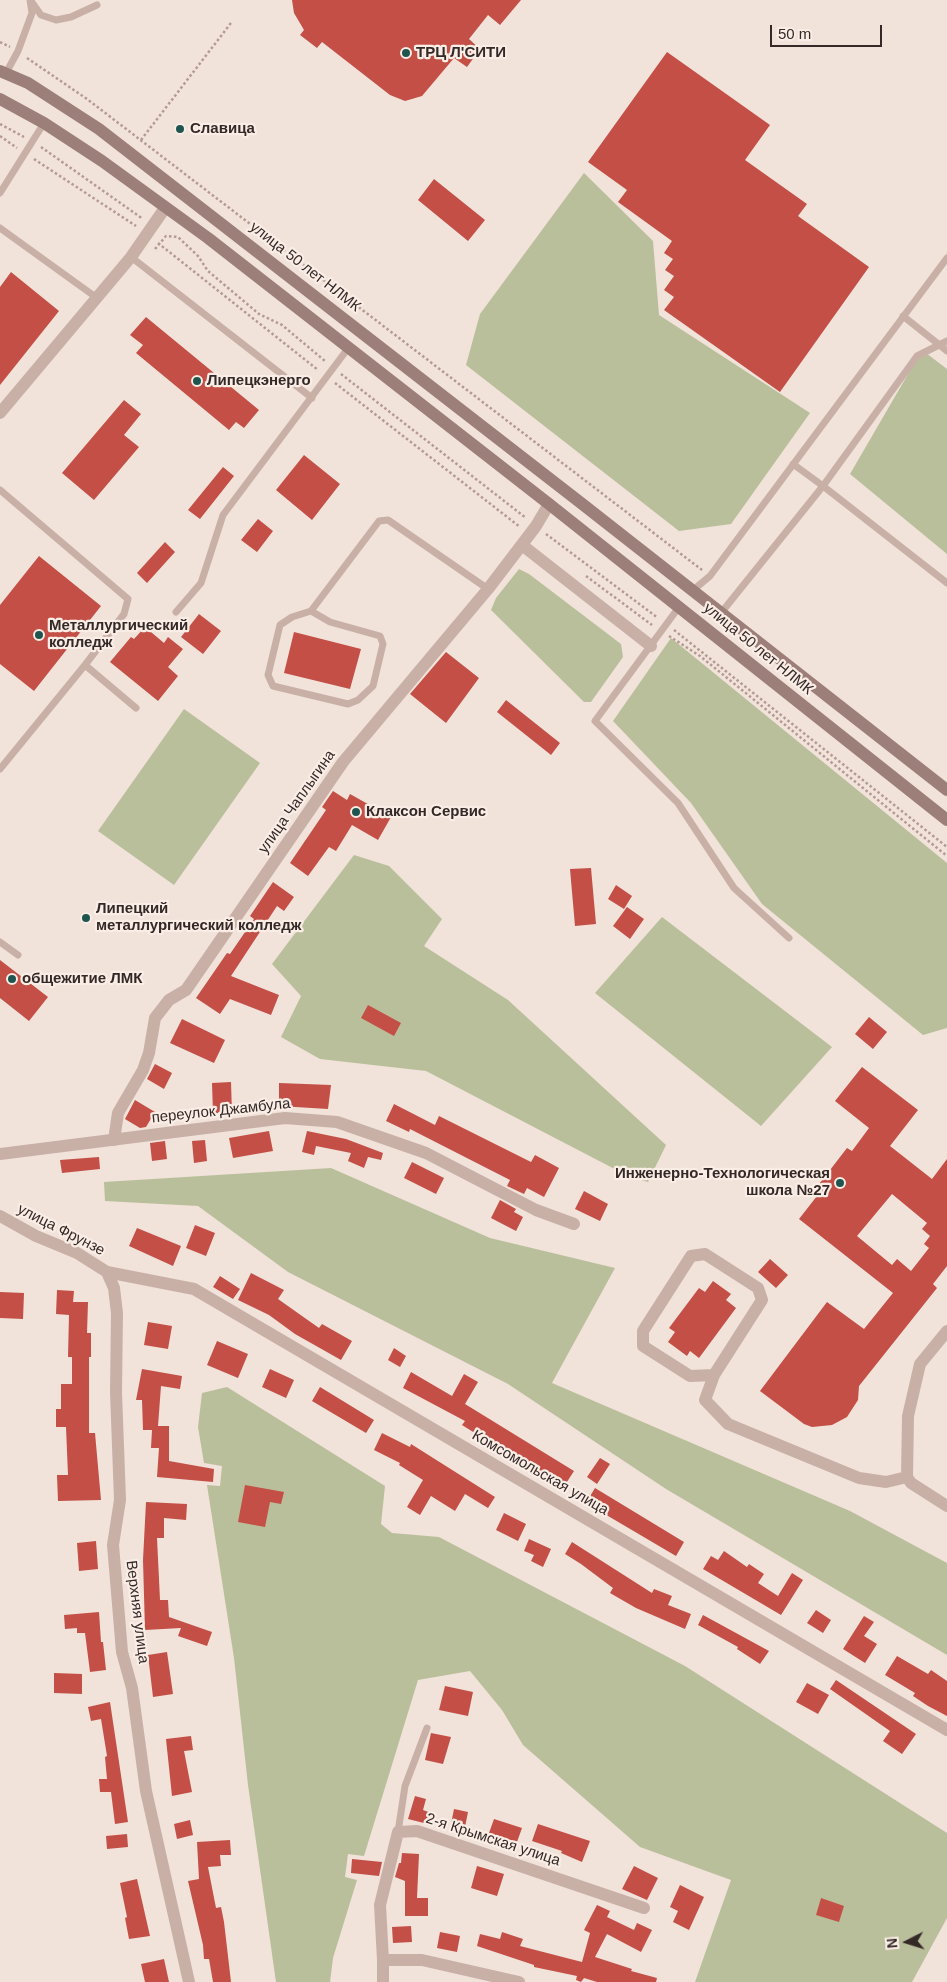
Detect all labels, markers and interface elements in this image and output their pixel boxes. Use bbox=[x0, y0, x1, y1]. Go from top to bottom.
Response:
scale bar bbox=[772, 15, 884, 47]
text: 50 m bbox=[778, 25, 811, 42]
place label: ТРЦ Л'СИТИ bbox=[416, 44, 506, 62]
marker: ТРЦ Л'СИТИ bbox=[400, 47, 412, 59]
place label: Славица bbox=[190, 120, 255, 138]
marker: Славица bbox=[174, 123, 186, 135]
street label: улица 50 лет НЛМК bbox=[246, 218, 364, 316]
place label: Липецкэнерго bbox=[207, 372, 311, 390]
marker: Липецкэнерго bbox=[191, 375, 203, 387]
street label: улица 50 лет НЛМК bbox=[700, 599, 816, 699]
place label: Металлургический колледж bbox=[49, 617, 188, 652]
marker: Металлургический колледж bbox=[33, 629, 45, 641]
street label: улица Чаплыгина bbox=[255, 747, 339, 857]
place label: Клаксон Сервис bbox=[366, 803, 486, 821]
marker: Клаксон Сервис bbox=[350, 806, 362, 818]
place label: Липецкий металлургический колледж bbox=[96, 900, 301, 935]
marker: Липецкий металлургический колледж bbox=[80, 912, 92, 924]
place label: общежитие ЛМК bbox=[22, 970, 142, 988]
marker: общежитие ЛМК bbox=[6, 973, 18, 985]
street label: переулок Джамбула bbox=[151, 1095, 291, 1127]
place label: Инженерно-Технологическая школа №27 bbox=[615, 1165, 830, 1200]
marker: Инженерно-Технологическая школа №27 bbox=[834, 1177, 846, 1189]
street label: улица Фрунзе bbox=[14, 1200, 108, 1260]
street label: Комсомольская улица bbox=[469, 1427, 611, 1519]
street label: Верхняя улица bbox=[122, 1559, 152, 1665]
street label: 2-я Крымская улица bbox=[424, 1810, 562, 1870]
north arrow bbox=[882, 1917, 932, 1967]
text: N bbox=[884, 1938, 900, 1949]

